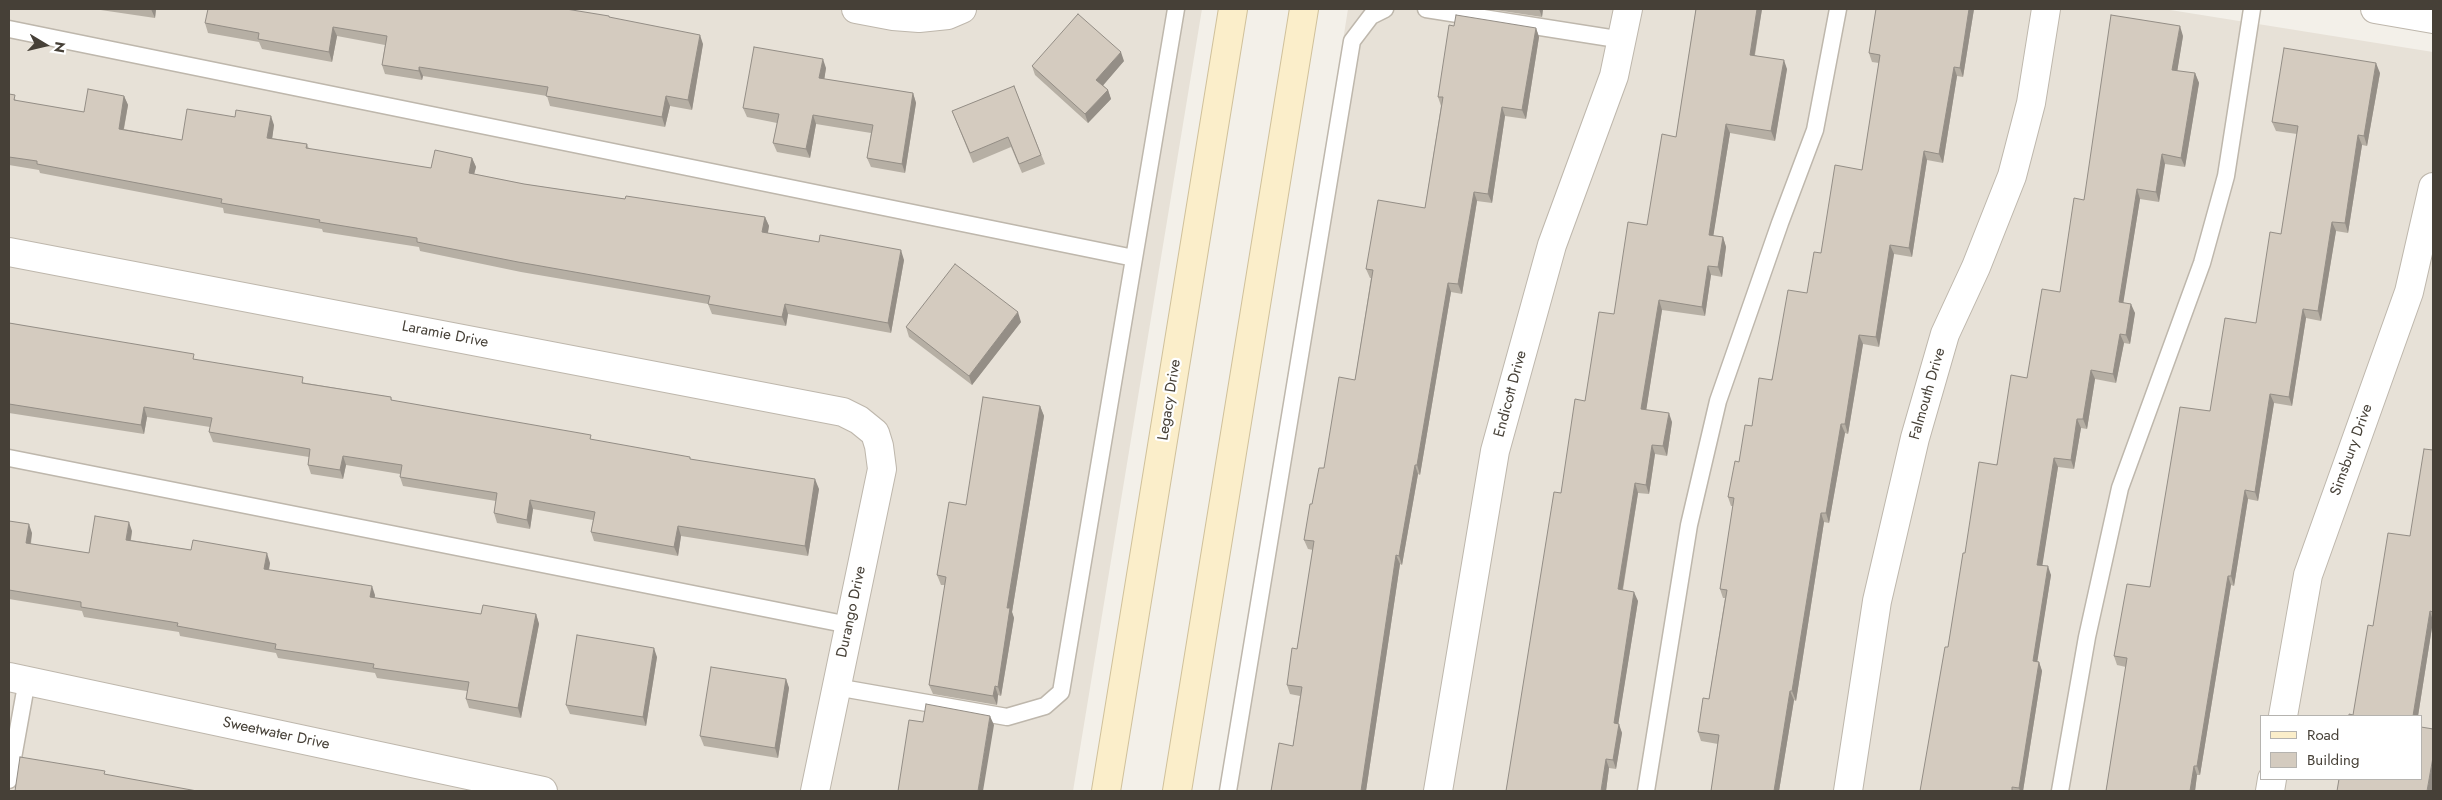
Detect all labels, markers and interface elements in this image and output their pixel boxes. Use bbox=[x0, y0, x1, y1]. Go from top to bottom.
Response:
north arrow bbox=[20, 20, 70, 70]
text: N bbox=[49, 40, 71, 54]
street label: Laramie Drive bbox=[400, 318, 490, 352]
street label: Falmouth Drive bbox=[1906, 346, 1950, 442]
street label: Endicott Drive bbox=[1491, 349, 1531, 439]
street label: Legacy Drive bbox=[1155, 358, 1185, 442]
street label: Simsbury Drive bbox=[2327, 402, 2377, 498]
street label: Durango Drive bbox=[834, 565, 870, 659]
street label: Sweetwater Drive bbox=[221, 714, 331, 754]
legend bbox=[2260, 715, 2422, 780]
text: Road bbox=[2307, 724, 2339, 746]
text: Building bbox=[2307, 749, 2359, 771]

